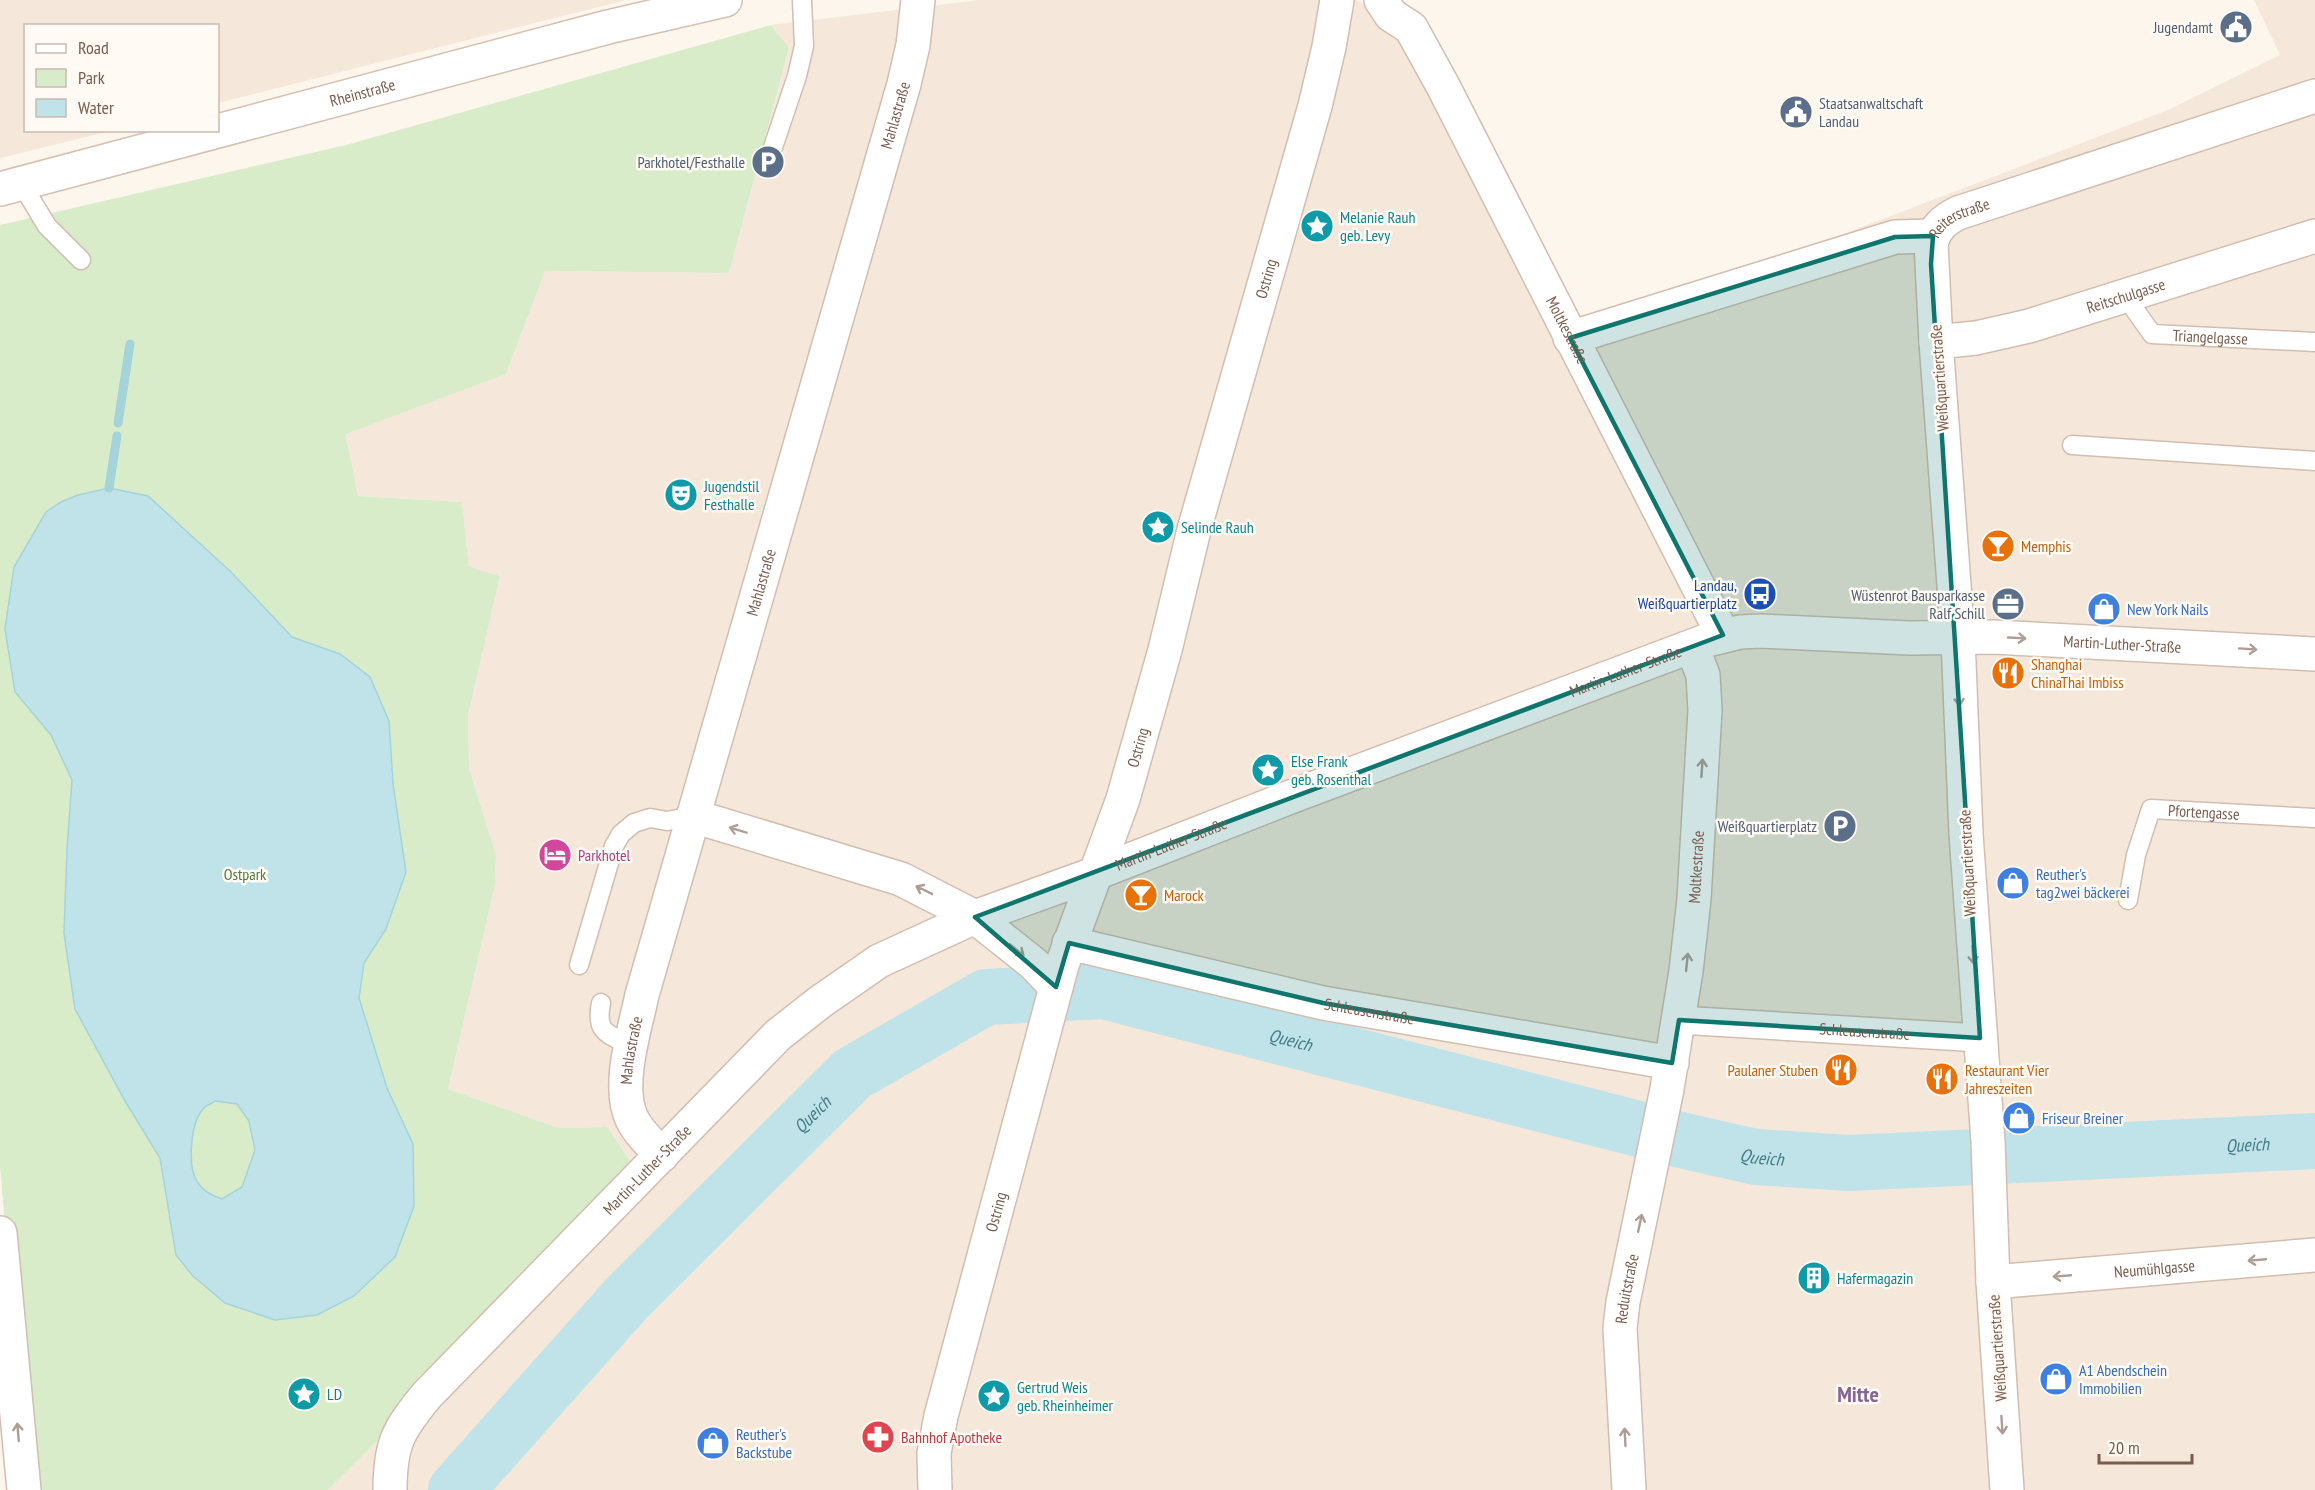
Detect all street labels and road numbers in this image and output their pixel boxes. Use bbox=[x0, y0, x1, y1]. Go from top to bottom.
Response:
street label: Rheinstraße bbox=[327, 74, 397, 111]
street label: Mahlastraße bbox=[876, 79, 914, 151]
street label: Reiterstraße bbox=[1924, 193, 1992, 241]
street label: Ostring bbox=[1251, 257, 1281, 301]
street label: Reitschulgasse bbox=[2084, 274, 2168, 317]
street label: Moltkestraße bbox=[1542, 293, 1593, 367]
street label: Weißquartierstraße bbox=[1925, 324, 1953, 432]
street label: Triangelgasse bbox=[2172, 325, 2248, 349]
street label: Mahlastraße bbox=[742, 546, 780, 618]
street label: Martin-Luther-Straße bbox=[2063, 631, 2182, 657]
street label: Martin-Luther-Straße bbox=[1567, 641, 1684, 701]
street label: Ostring bbox=[1122, 725, 1153, 770]
street label: Pfortengasse bbox=[2168, 800, 2240, 824]
street label: Weißquartierstraße bbox=[1954, 809, 1980, 917]
street label: Martin-Luther-Straße bbox=[1112, 813, 1230, 875]
street label: Moltkestraße bbox=[1684, 830, 1708, 904]
street label: Schleusenstraße bbox=[1323, 993, 1416, 1029]
street label: Mahlastraße bbox=[616, 1014, 647, 1085]
street label: Schleusenstraße bbox=[1819, 1018, 1911, 1044]
street label: Martin-Luther-Straße bbox=[599, 1120, 695, 1219]
street label: Ostring bbox=[981, 1190, 1011, 1234]
street label: Reduitstraße bbox=[1611, 1252, 1643, 1325]
street label: Neumühlgasse bbox=[2113, 1255, 2196, 1282]
street label: Weißquartierstraße bbox=[1983, 1294, 2011, 1402]

